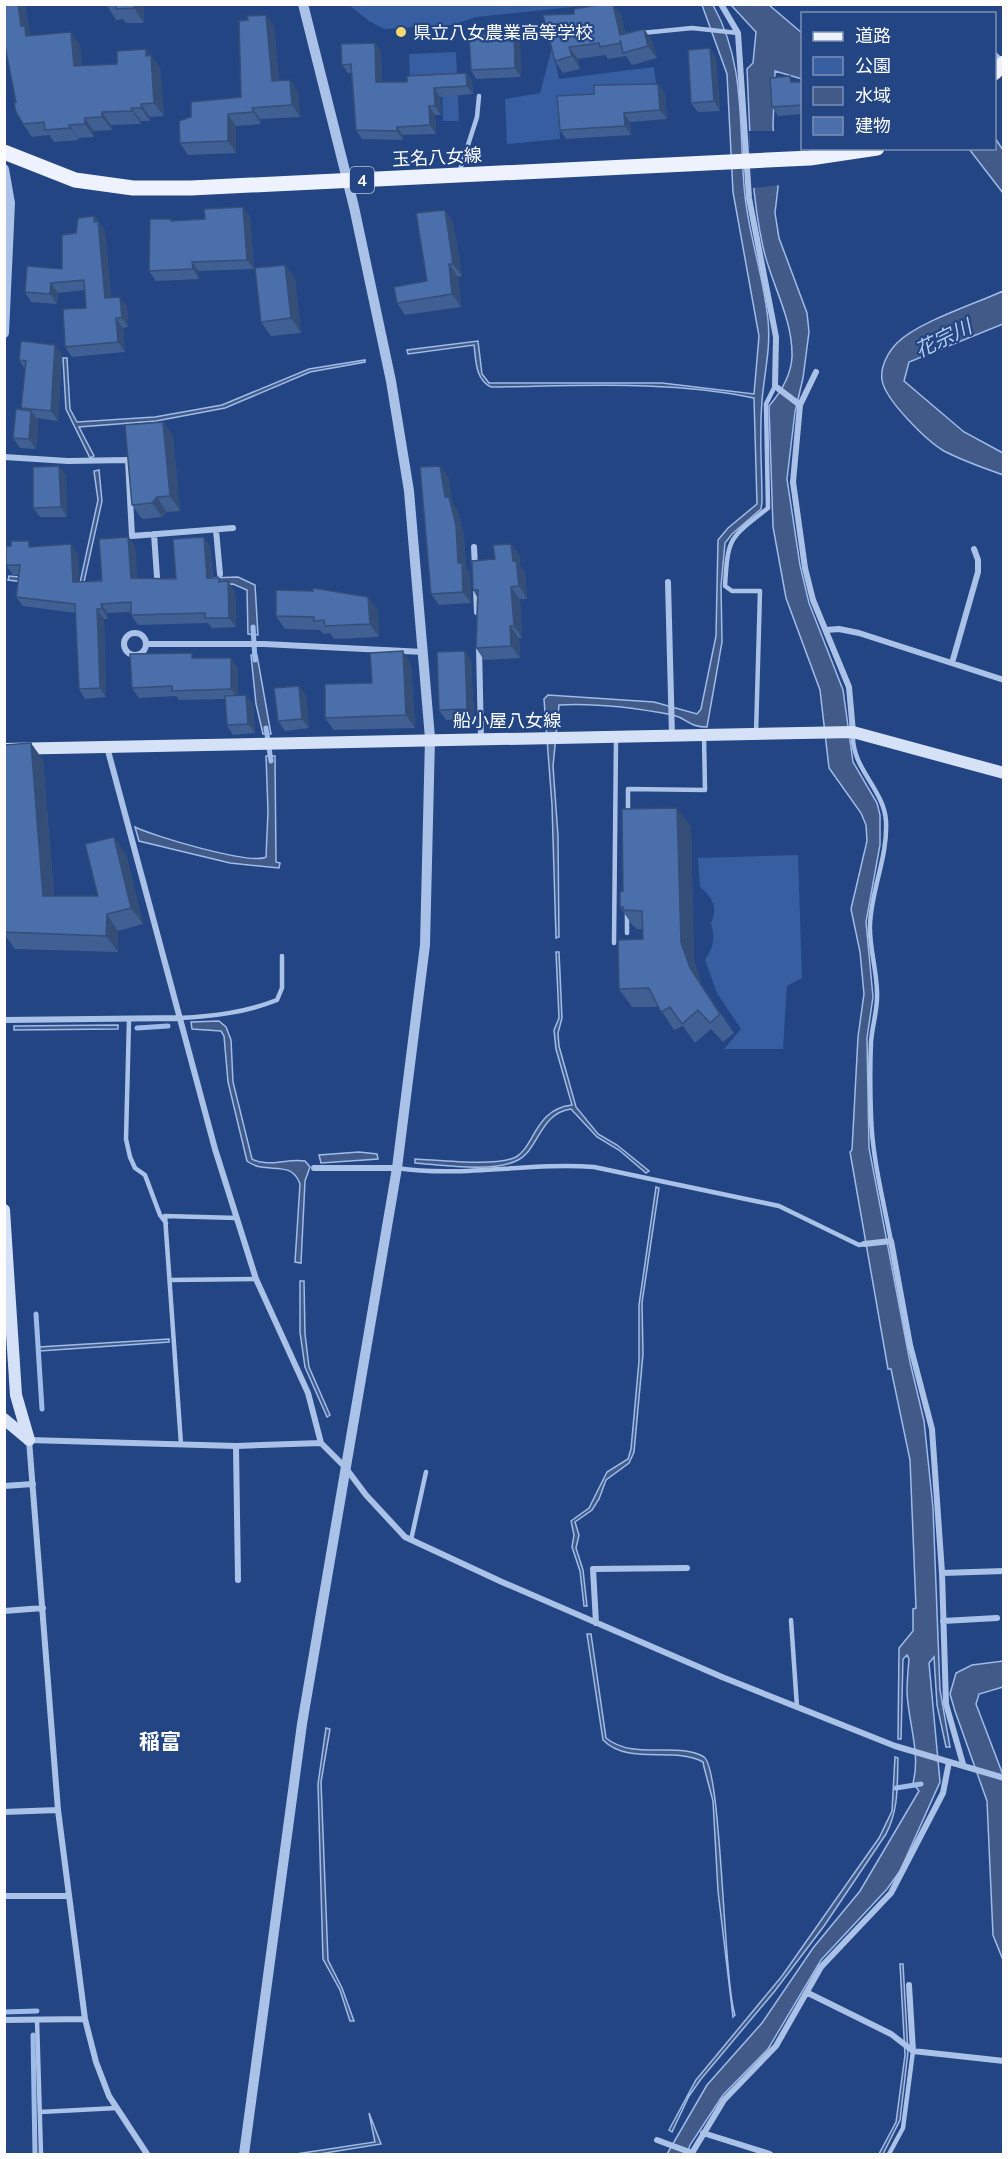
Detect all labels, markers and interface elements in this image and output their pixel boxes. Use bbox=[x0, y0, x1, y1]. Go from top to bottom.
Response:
legend bbox=[801, 12, 996, 150]
place label: 県立八女農業高等学校 bbox=[413, 21, 593, 44]
text: 道路 bbox=[855, 24, 891, 47]
marker: 県立八女農業高等学校 bbox=[394, 25, 408, 39]
text: 公園 bbox=[855, 54, 891, 77]
text: 水域 bbox=[855, 84, 891, 107]
text: 建物 bbox=[855, 114, 891, 137]
street label: 玉名八女線 bbox=[391, 143, 483, 171]
road number: 4 bbox=[350, 167, 374, 193]
water label: 花宗川 bbox=[911, 313, 977, 362]
street label: 船小屋八女線 bbox=[453, 709, 561, 732]
district label: 稲富 bbox=[139, 1728, 181, 1754]

